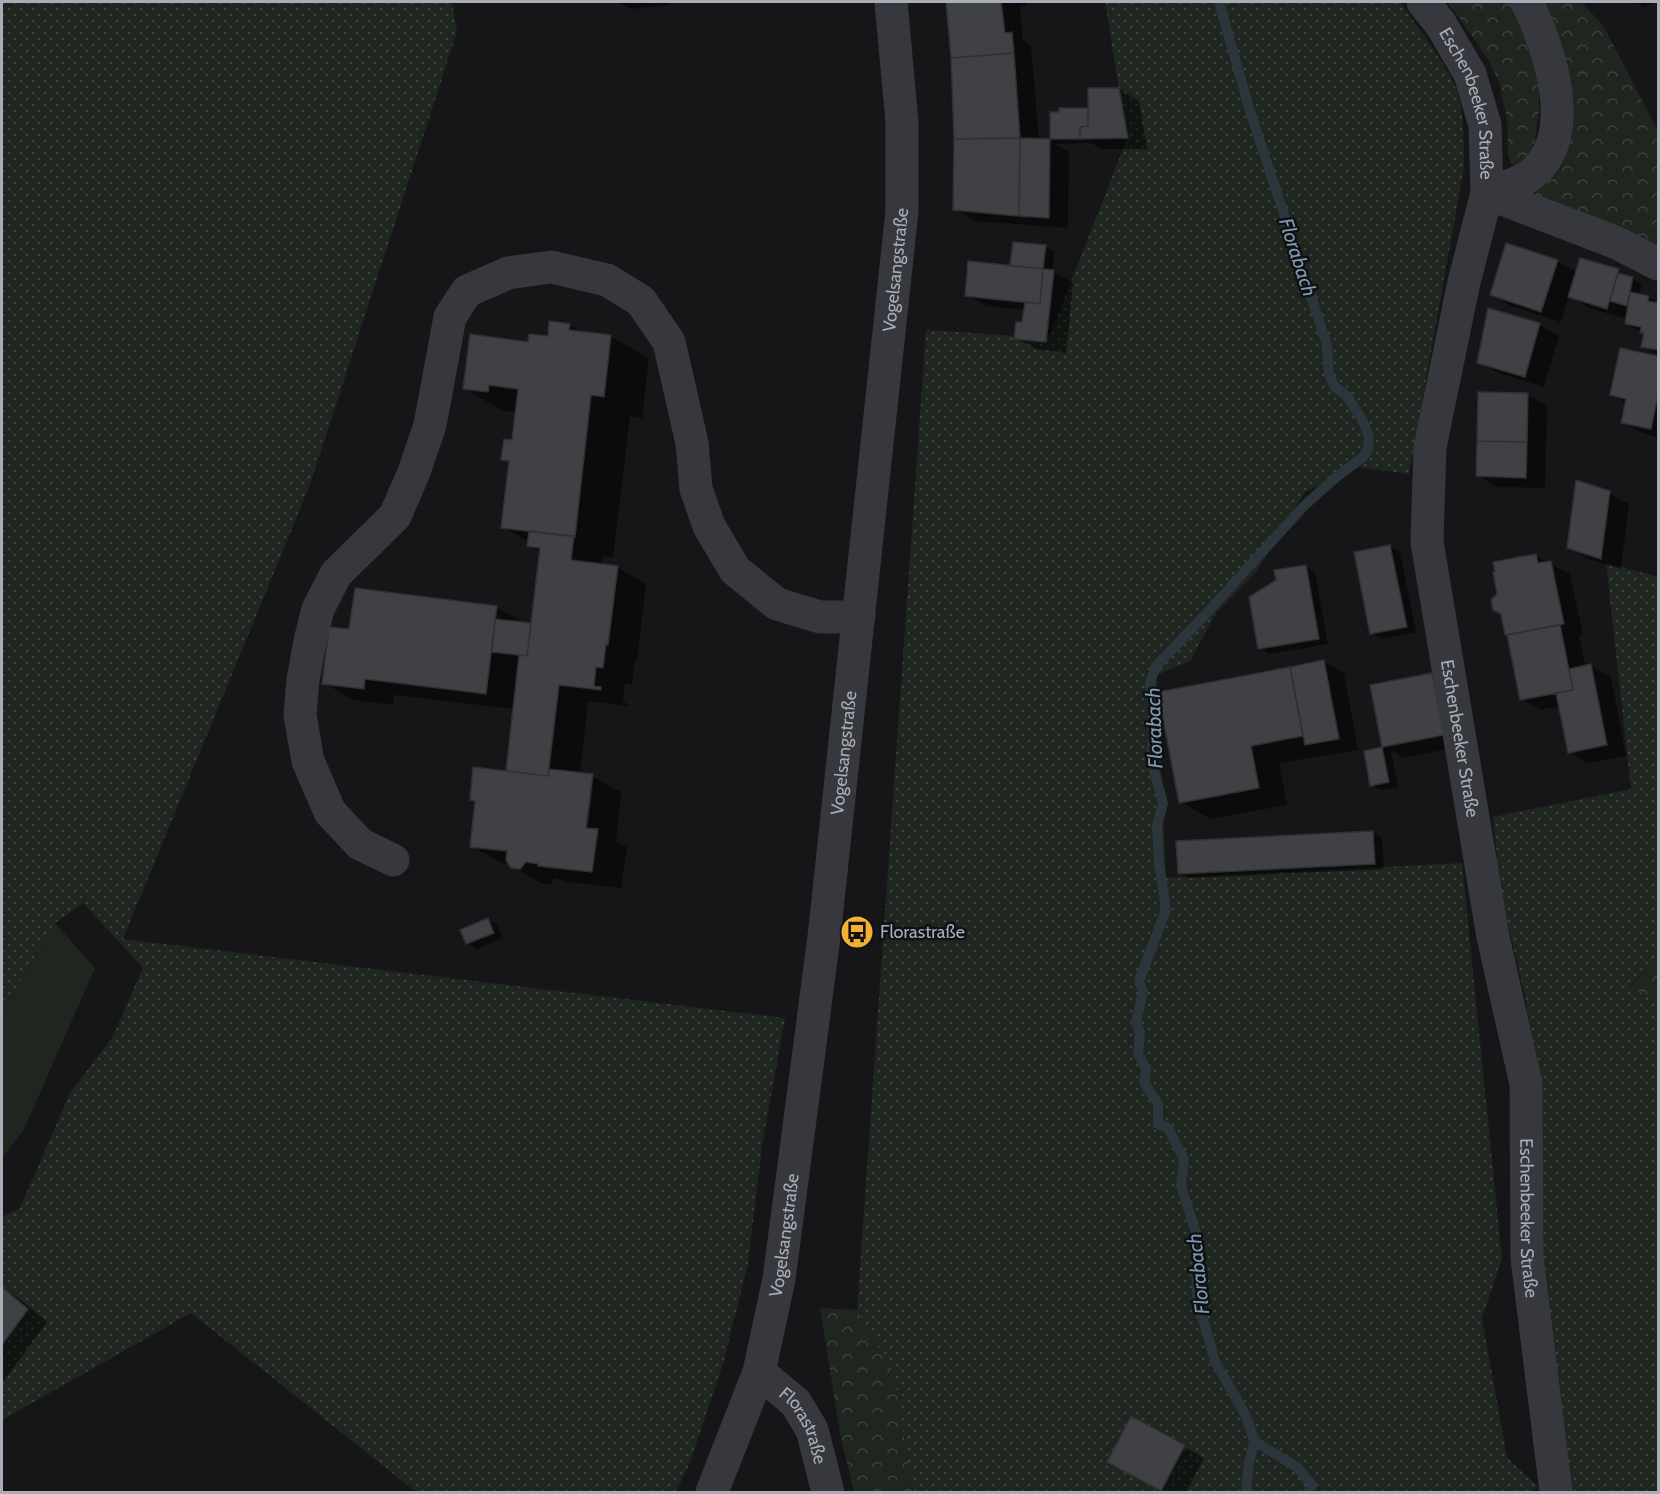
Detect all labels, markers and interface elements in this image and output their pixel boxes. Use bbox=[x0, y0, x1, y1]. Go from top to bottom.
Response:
street label: Eschenbeeker Straße bbox=[1434, 24, 1498, 180]
street label: Vogelsangstraße bbox=[878, 207, 913, 333]
water label: Florabach bbox=[1274, 215, 1322, 299]
street label: Eschenbeeker Straße bbox=[1436, 658, 1484, 819]
water label: Florabach bbox=[1141, 687, 1167, 769]
street label: Vogelsangstraße bbox=[826, 690, 861, 816]
bus stop icon: Florastraße bbox=[839, 914, 875, 950]
place label: Florastraße bbox=[880, 921, 965, 943]
street label: Eschenbeeker Straße bbox=[1515, 1138, 1543, 1299]
street label: Vogelsangstraße bbox=[764, 1172, 804, 1299]
water label: Florabach bbox=[1182, 1232, 1214, 1316]
street label: Florastraße bbox=[775, 1383, 831, 1466]

